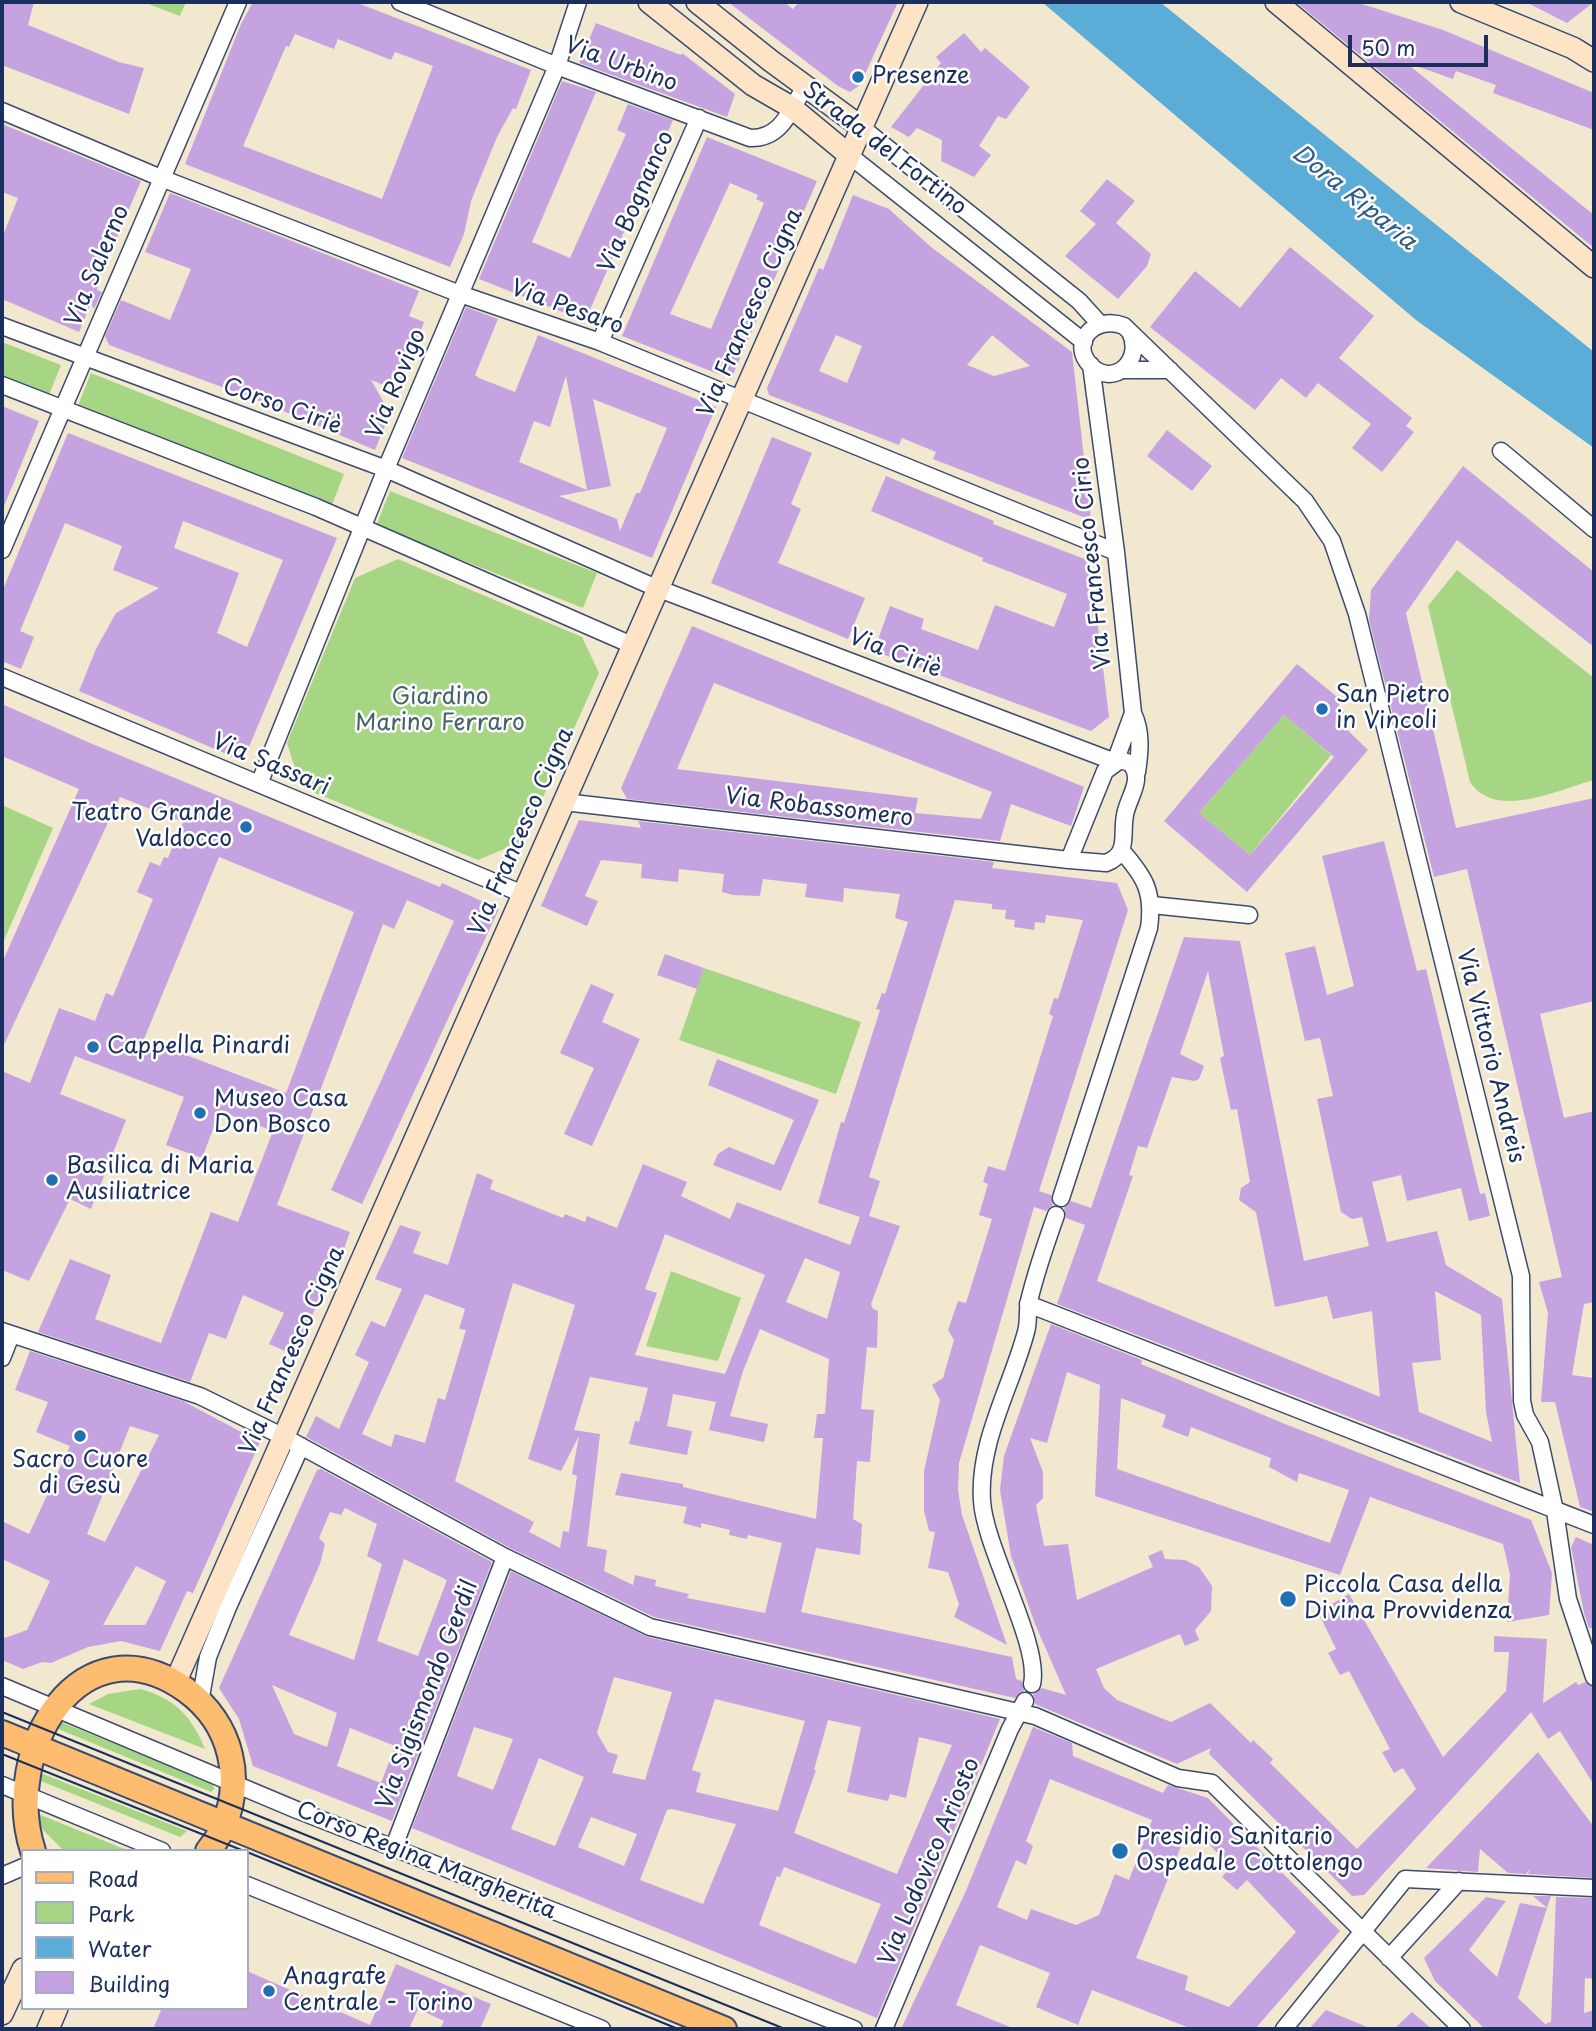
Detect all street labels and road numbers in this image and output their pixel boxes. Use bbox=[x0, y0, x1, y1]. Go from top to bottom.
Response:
street label: Via Urbino bbox=[561, 32, 681, 98]
street label: Strada del Fortino bbox=[796, 76, 972, 222]
street label: Via Bognanco bbox=[593, 127, 681, 277]
street label: Via Salerno bbox=[60, 201, 136, 331]
street label: Via Francesco Cigna bbox=[693, 205, 809, 421]
street label: Via Pesaro bbox=[507, 275, 627, 341]
street label: Via Rovigo bbox=[362, 325, 432, 443]
street label: Corso Ciriè bbox=[219, 373, 345, 441]
street label: Via Francesco Cirio bbox=[1068, 455, 1118, 671]
street label: Via Ciriè bbox=[845, 624, 945, 684]
street label: Via Francesco Cigna bbox=[464, 724, 580, 940]
street label: Via Sassari bbox=[208, 728, 334, 802]
street label: Via Robassomero bbox=[723, 783, 915, 833]
street label: Via Vittorio Andreis bbox=[1450, 946, 1530, 1166]
street label: Via Francesco Cigna bbox=[235, 1243, 351, 1459]
street label: Via Sigismondo Gerdil bbox=[372, 1576, 484, 1814]
street label: Via Lodovico Ariosto bbox=[874, 1754, 986, 1970]
street label: Corso Regina Margherita bbox=[292, 1796, 560, 1926]

